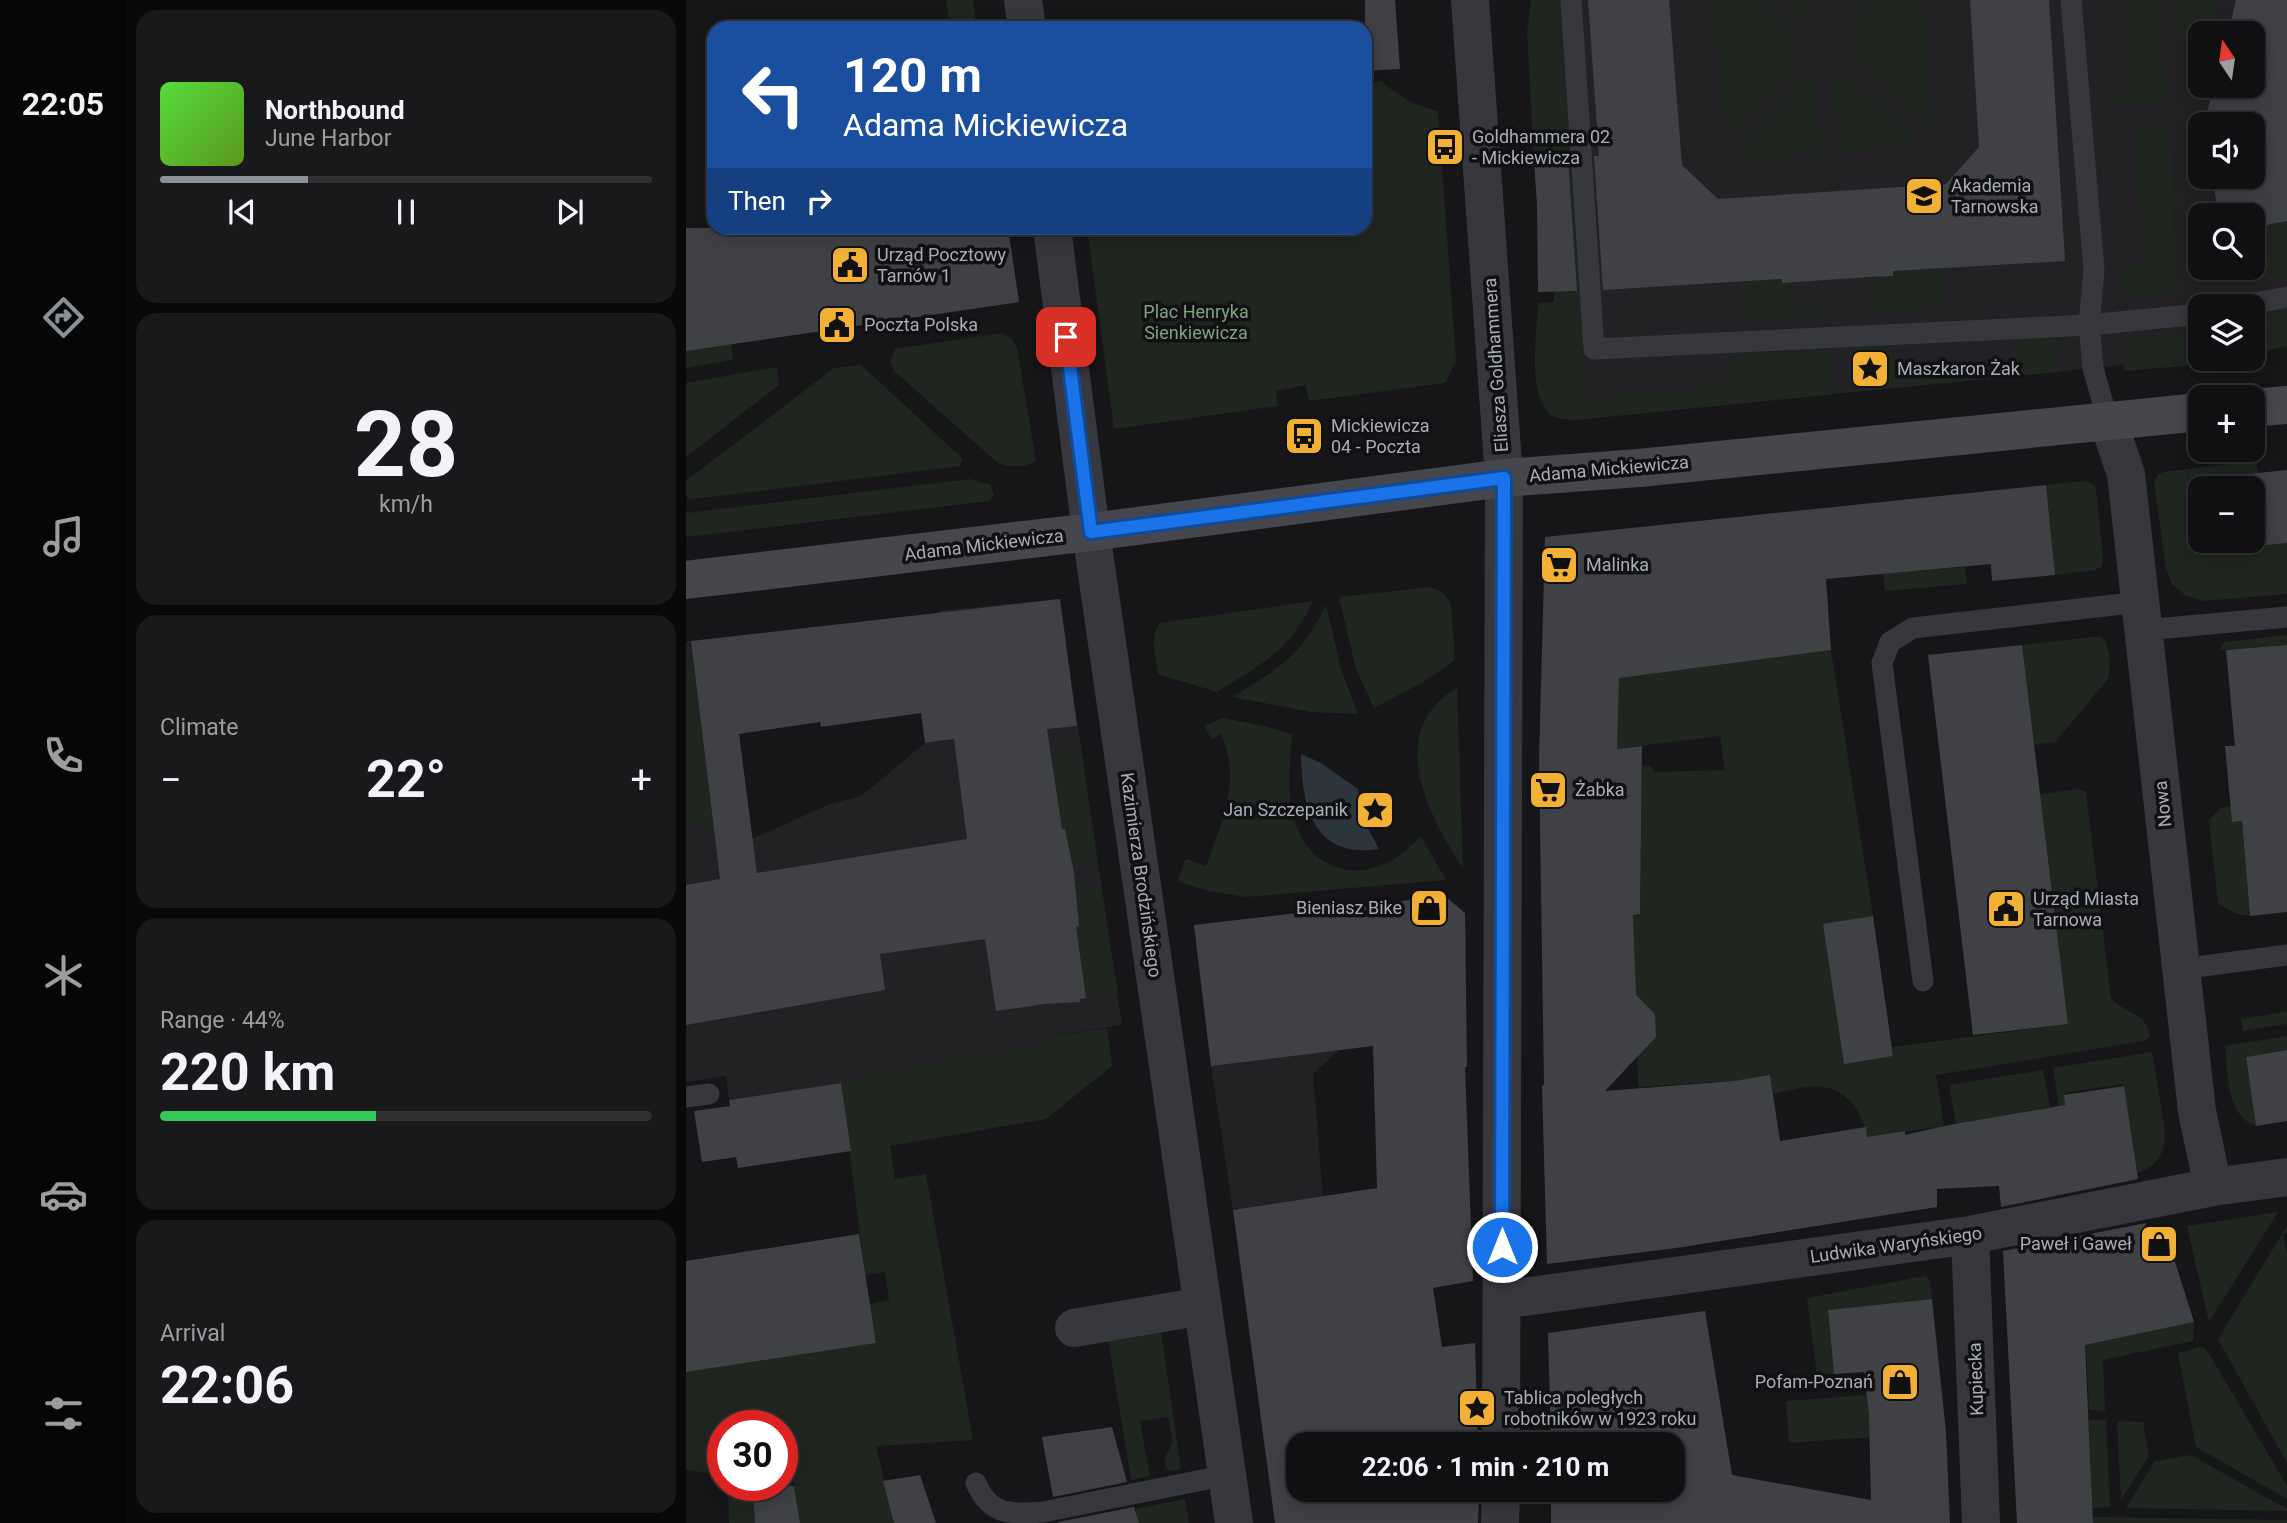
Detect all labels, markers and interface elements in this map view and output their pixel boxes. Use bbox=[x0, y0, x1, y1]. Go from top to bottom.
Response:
north arrow bbox=[2188, 21, 2264, 98]
map controls bbox=[2188, 21, 2265, 553]
text: 120 m bbox=[843, 47, 982, 104]
icon: left bbox=[728, 49, 819, 140]
text: 22:05 bbox=[22, 85, 104, 123]
text: Northbound bbox=[265, 95, 405, 125]
text: Adama Mickiewicza bbox=[843, 106, 1128, 144]
button: sound bbox=[2188, 112, 2265, 189]
text: June Harbor bbox=[265, 125, 392, 152]
bus stop icon: Goldhammera 02 - Mickiewicza bbox=[1424, 126, 1466, 168]
place label: Goldhammera 02 - Mickiewicza bbox=[1472, 126, 1610, 168]
school or university icon: Akademia Tarnowska bbox=[1903, 175, 1945, 217]
place label: Akademia Tarnowska bbox=[1951, 175, 2039, 217]
icon: right bbox=[800, 182, 838, 220]
text: Then bbox=[728, 186, 786, 216]
icon: previous bbox=[223, 193, 261, 231]
icon: pause bbox=[387, 193, 425, 231]
icon: next bbox=[551, 193, 589, 231]
button: search bbox=[2188, 203, 2265, 280]
public building icon: Urząd Pocztowy Tarnów 1 bbox=[829, 244, 871, 286]
place label: Urząd Pocztowy Tarnów 1 bbox=[877, 244, 1006, 286]
street label: Eliasza Goldhammera bbox=[1479, 277, 1512, 453]
icon: directions bbox=[39, 293, 88, 342]
button: layers bbox=[2188, 294, 2265, 371]
park label: Plac Henryka Sienkiewicza bbox=[1143, 301, 1249, 343]
public building icon: Poczta Polska bbox=[816, 304, 858, 346]
pin bbox=[1036, 307, 1096, 367]
place label: Poczta Polska bbox=[864, 314, 978, 335]
icon: arrive bbox=[1047, 318, 1085, 356]
place icon: Maszkaron Żak bbox=[1849, 348, 1891, 390]
place label: Maszkaron Żak bbox=[1897, 358, 2021, 379]
button: + bbox=[2188, 385, 2265, 462]
text: 28 bbox=[354, 392, 458, 498]
bus stop icon: Mickiewicza 04 - Poczta bbox=[1283, 415, 1325, 457]
place label: Mickiewicza 04 - Poczta bbox=[1331, 415, 1430, 457]
street label: Adama Mickiewicza bbox=[1528, 451, 1690, 486]
button: − bbox=[2188, 476, 2265, 553]
text: km/h bbox=[379, 491, 433, 518]
icon: music bbox=[39, 512, 88, 561]
street label: Adama Mickiewicza bbox=[903, 524, 1065, 565]
supermarket icon: Malinka bbox=[1538, 544, 1580, 586]
place label: Malinka bbox=[1586, 554, 1649, 575]
text: Climate bbox=[160, 714, 239, 741]
icon: phone bbox=[39, 731, 88, 780]
text: 22° bbox=[366, 749, 446, 810]
text: − bbox=[160, 758, 182, 802]
text: + bbox=[630, 758, 652, 802]
supermarket icon: Żabka bbox=[1527, 769, 1569, 811]
street label: Kazimierza Brodzińskiego bbox=[1117, 771, 1166, 979]
place label: Żabka bbox=[1575, 779, 1625, 800]
street label: Nowa bbox=[2150, 780, 2175, 828]
place icon: Jan Szczepanik bbox=[1354, 789, 1396, 831]
place label: Jan Szczepanik bbox=[1223, 799, 1349, 820]
shop icon: Bieniasz Bike bbox=[1408, 887, 1450, 929]
public building icon: Urząd Miasta Tarnowa bbox=[1985, 888, 2027, 930]
place label: Urząd Miasta Tarnowa bbox=[2033, 888, 2139, 930]
place label: Bieniasz Bike bbox=[1296, 897, 1402, 918]
icon: climate bbox=[39, 951, 88, 1000]
text: Range · 44% bbox=[160, 1007, 285, 1034]
text: 220 km bbox=[160, 1042, 335, 1103]
icon: car bbox=[39, 1170, 88, 1219]
position arrow bbox=[1465, 1210, 1539, 1284]
street label: Ludwika Waryńskiego bbox=[1809, 1222, 1983, 1267]
shop icon: Paweł i Gaweł bbox=[2138, 1223, 2180, 1265]
place label: Paweł i Gaweł bbox=[2020, 1233, 2132, 1254]
text: Arrival bbox=[160, 1320, 225, 1347]
street label: Kupiecka bbox=[1964, 1342, 1987, 1416]
text: 22:06 bbox=[160, 1355, 294, 1416]
shop icon: Pofam-Poznań bbox=[1879, 1361, 1921, 1403]
place label: Pofam-Poznań bbox=[1755, 1371, 1873, 1392]
place icon: Tablica poległych robotników w 1923 roku bbox=[1456, 1387, 1498, 1429]
place label: Tablica poległych robotników w 1923 roku bbox=[1504, 1387, 1696, 1429]
icon: filters bbox=[39, 1389, 88, 1438]
speed limit sign: 30 bbox=[707, 1410, 798, 1501]
text: 22:06 · 1 min · 210 m bbox=[1362, 1452, 1609, 1482]

